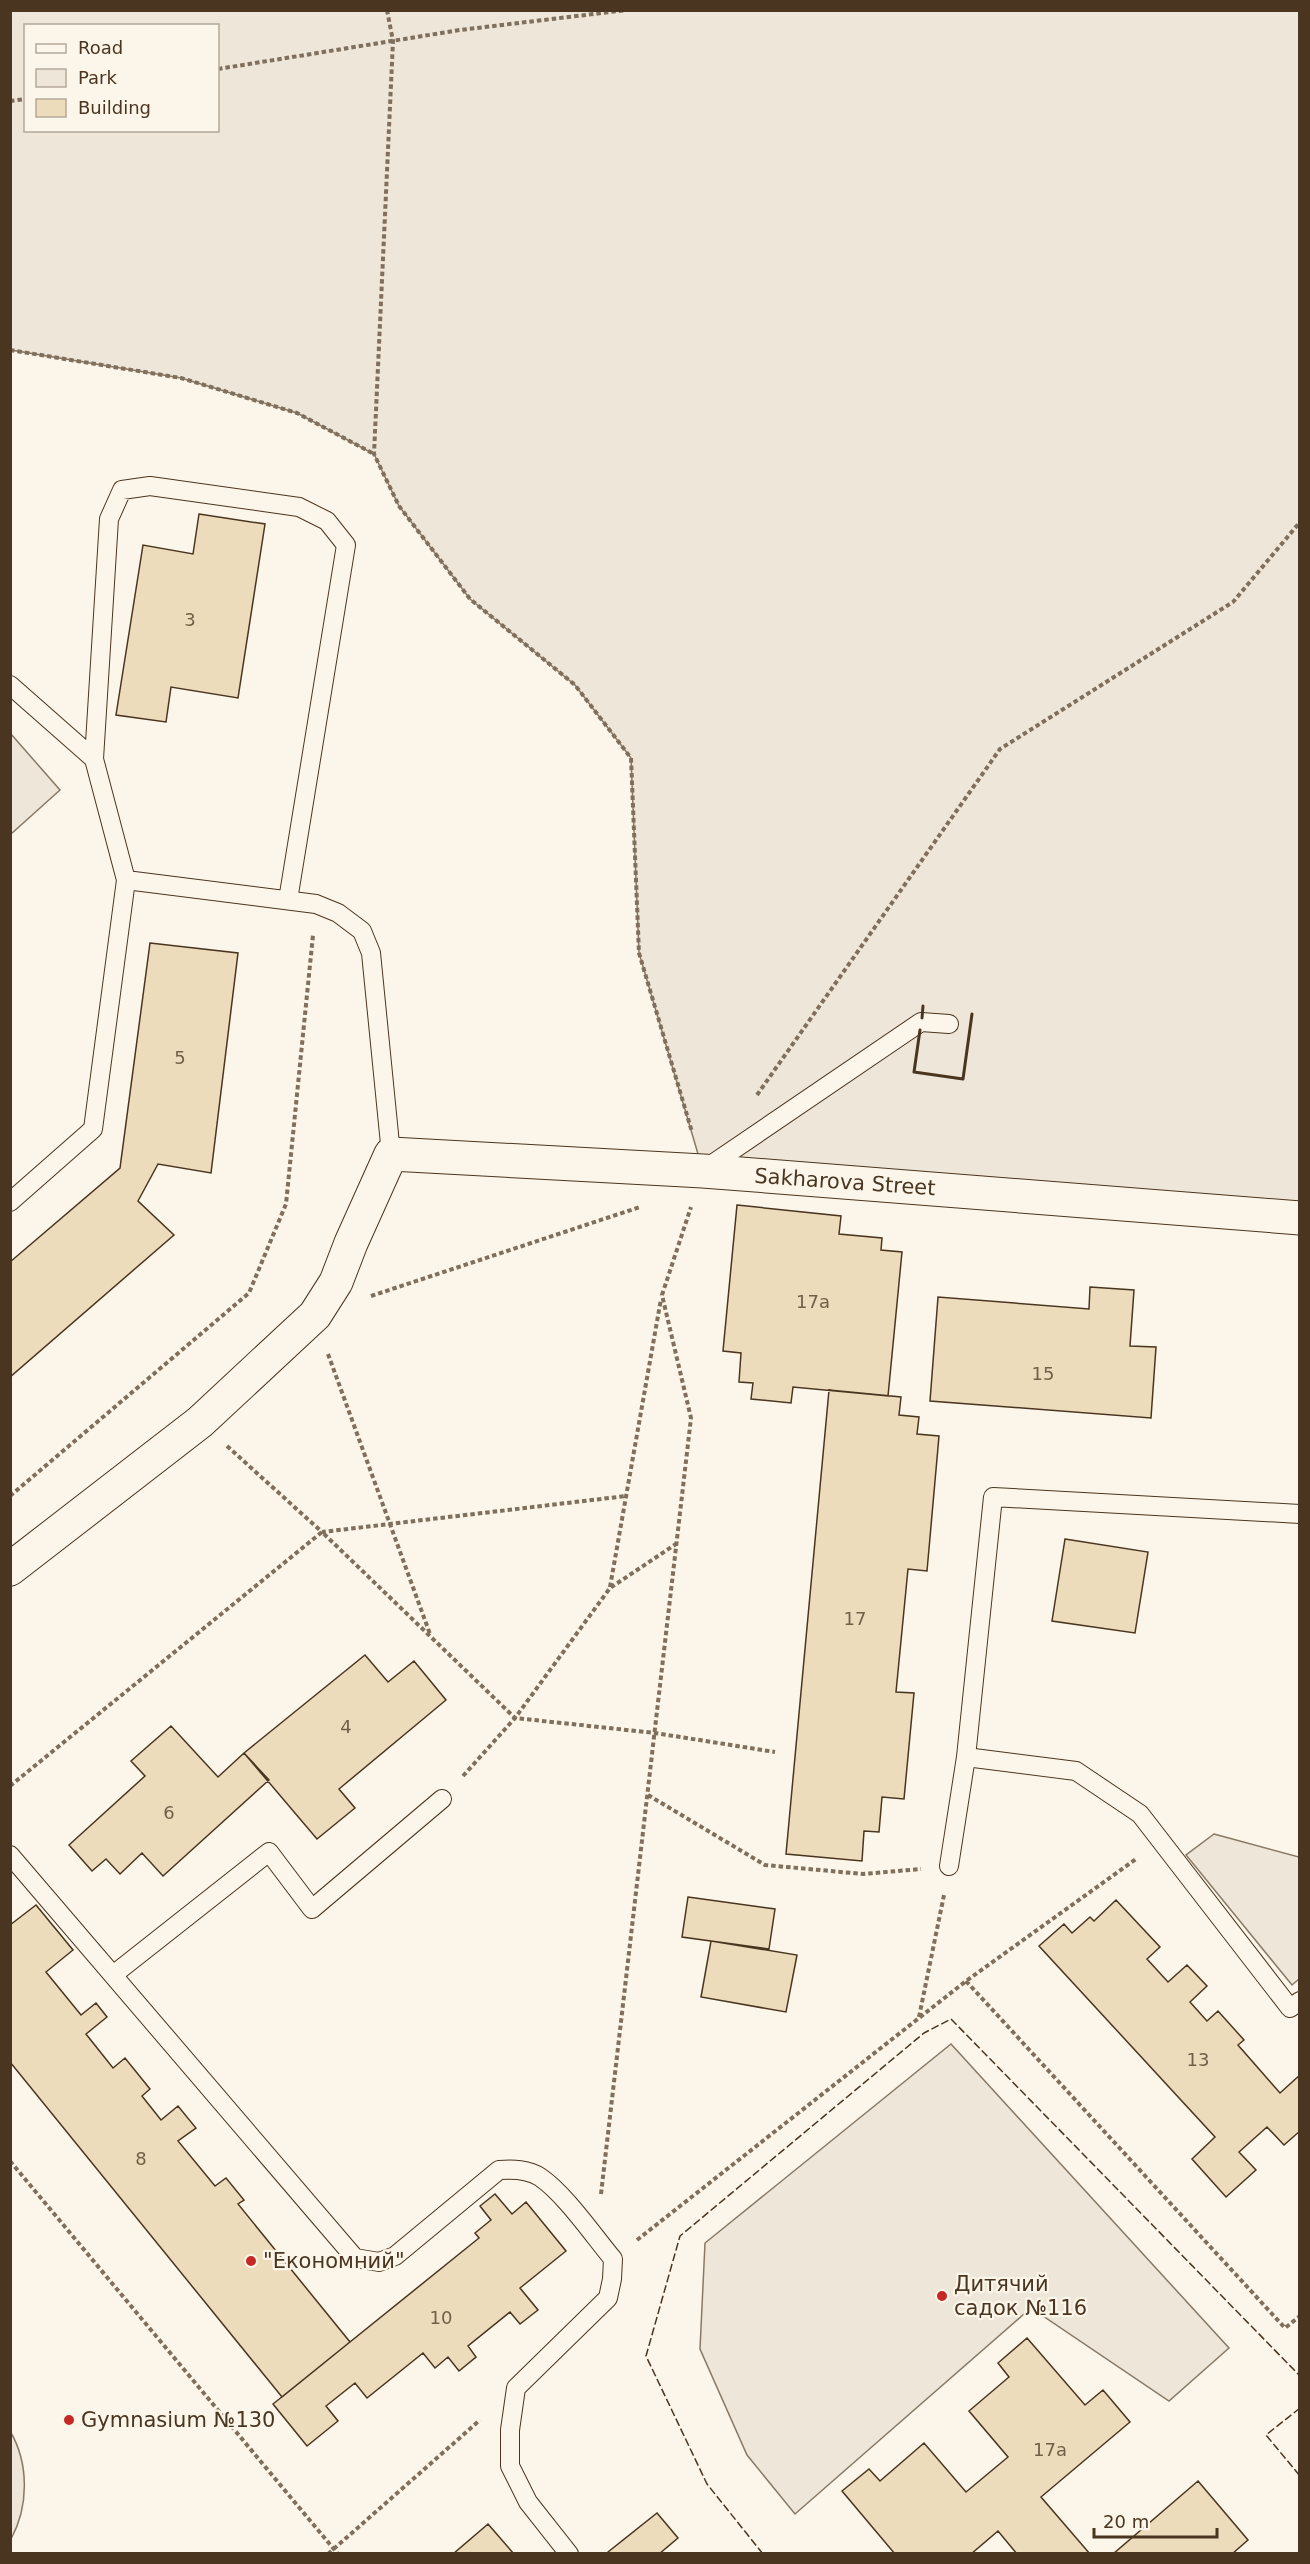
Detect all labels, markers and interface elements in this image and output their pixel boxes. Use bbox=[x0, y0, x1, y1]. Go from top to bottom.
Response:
legend bbox=[24, 24, 219, 132]
text: Road bbox=[78, 37, 123, 58]
text: Park bbox=[78, 67, 117, 88]
text: Building bbox=[78, 97, 151, 118]
house number: 3 bbox=[184, 609, 196, 630]
house number: 5 bbox=[174, 1047, 186, 1068]
street label: Sakharova Street bbox=[754, 1164, 936, 1200]
house number: 17а bbox=[796, 1291, 830, 1312]
house number: 15 bbox=[1032, 1363, 1054, 1384]
house number: 17 bbox=[844, 1608, 866, 1629]
house number: 4 bbox=[340, 1716, 352, 1737]
house number: 6 bbox=[163, 1802, 175, 1823]
house number: 13 bbox=[1187, 2049, 1209, 2070]
house number: 8 bbox=[135, 2148, 147, 2169]
place label: "Економний" bbox=[263, 2249, 405, 2273]
marker: "Економний" bbox=[244, 2254, 258, 2268]
place label: Дитячий садок №116 bbox=[954, 2272, 1087, 2320]
marker: Дитячий садок №116 bbox=[935, 2289, 949, 2303]
house number: 10 bbox=[430, 2307, 452, 2328]
place label: Gymnasium №130 bbox=[81, 2408, 275, 2432]
marker: Gymnasium №130 bbox=[62, 2413, 76, 2427]
house number: 17а bbox=[1033, 2439, 1067, 2460]
scale bar bbox=[1094, 2501, 1217, 2539]
text: 20 m bbox=[1103, 2511, 1149, 2532]

